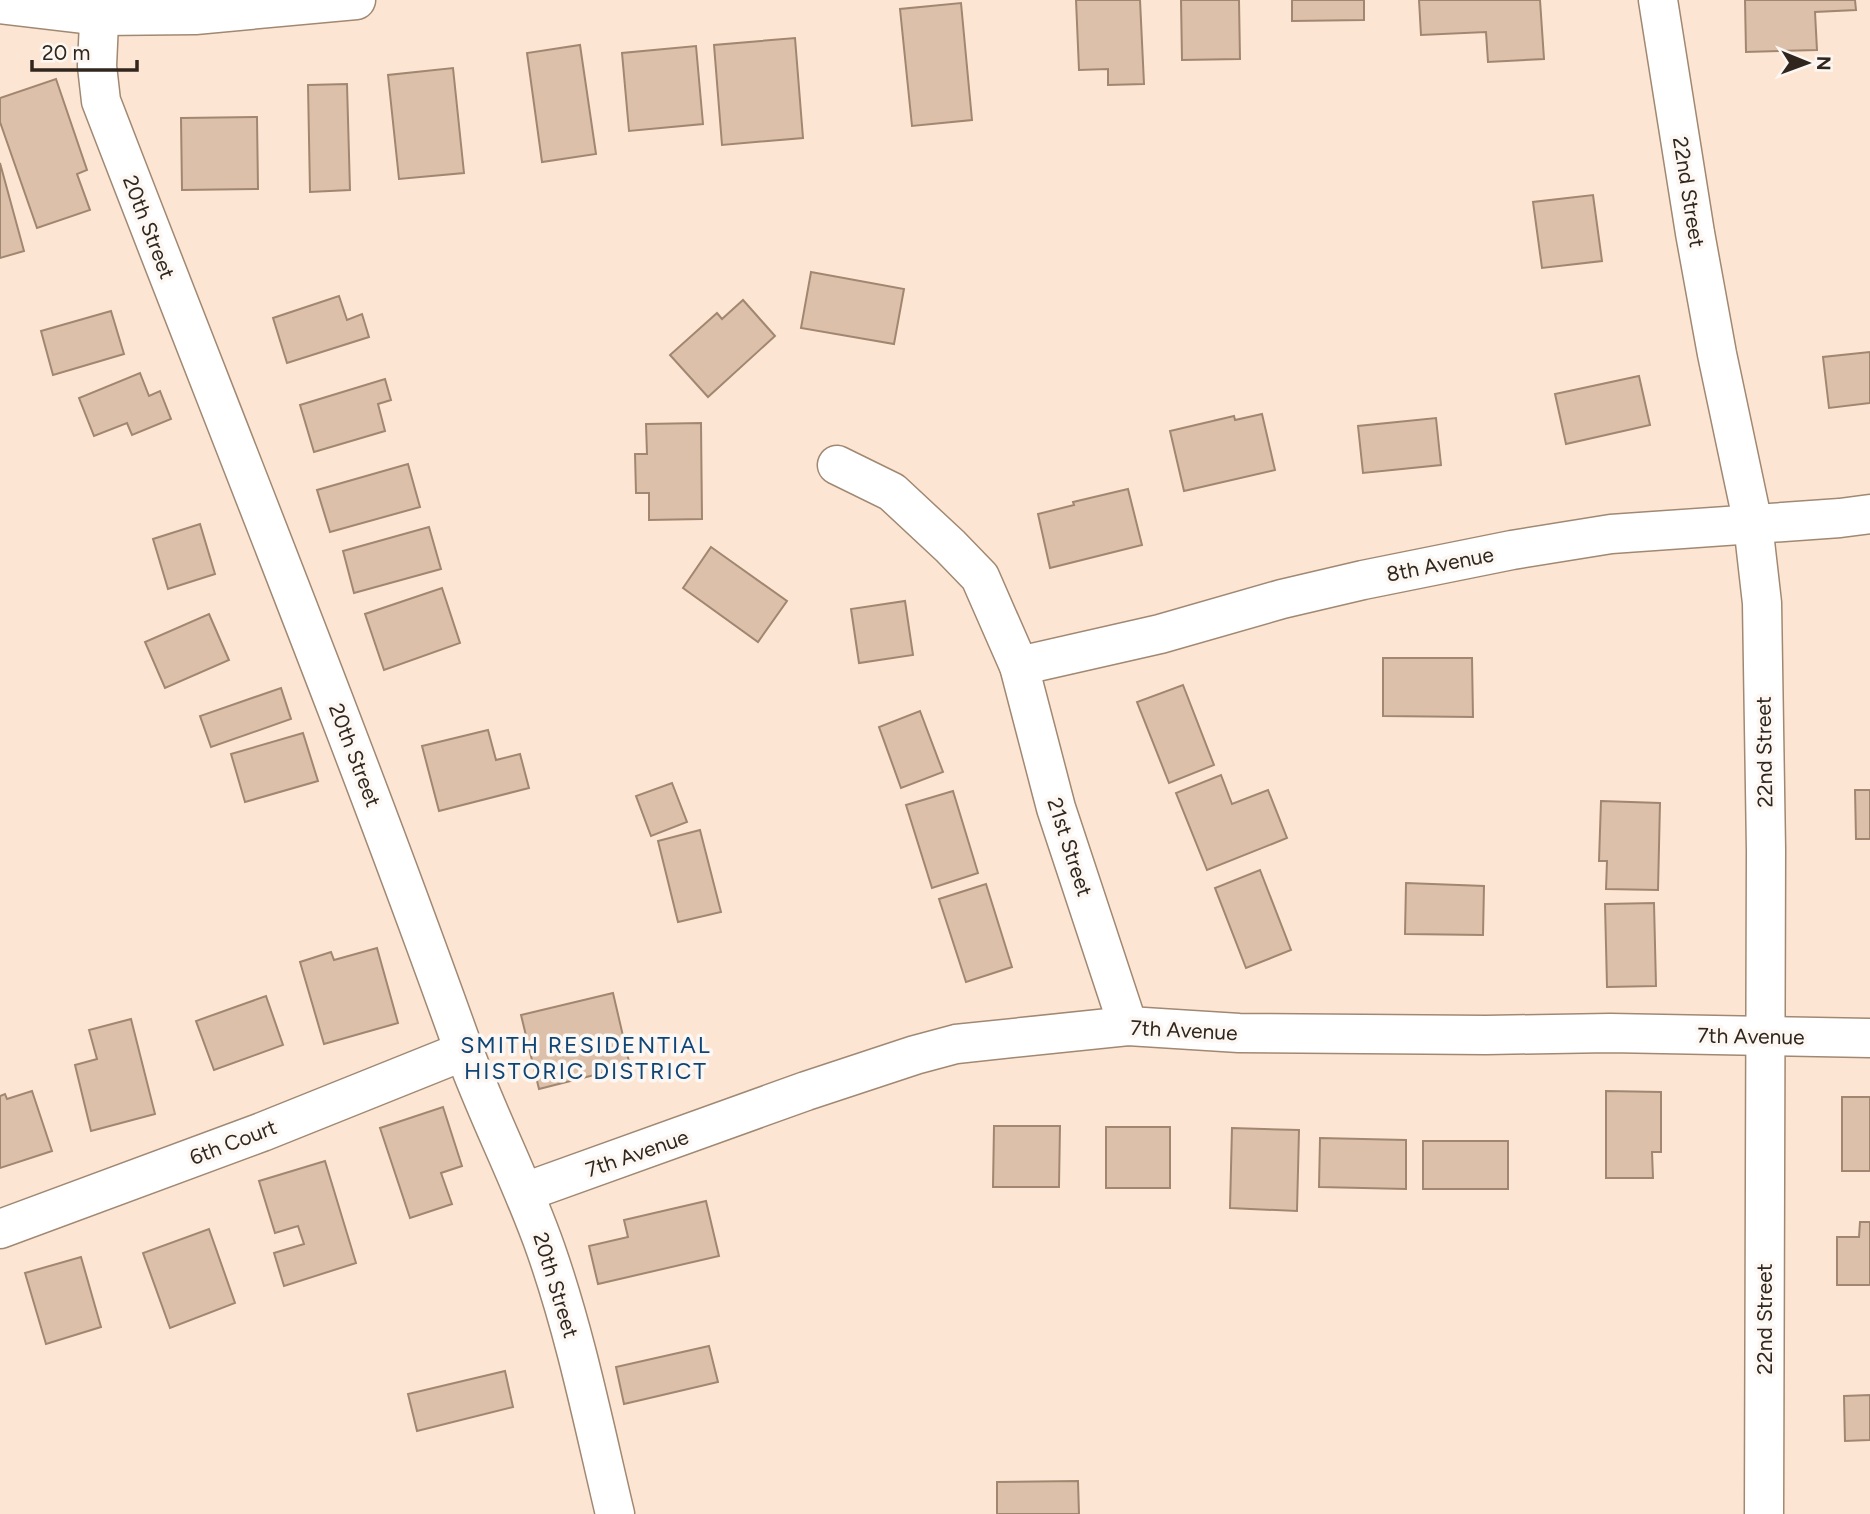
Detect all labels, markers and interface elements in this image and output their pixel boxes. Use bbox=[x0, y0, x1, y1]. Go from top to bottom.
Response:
scale bar bbox=[32, 28, 136, 72]
north arrow bbox=[1772, 28, 1842, 98]
text: 20 m bbox=[42, 40, 90, 65]
text: N bbox=[1812, 56, 1835, 71]
street label: 22nd Street bbox=[1668, 135, 1710, 249]
street label: 20th Street bbox=[118, 172, 180, 282]
street label: 8th Avenue bbox=[1384, 541, 1496, 587]
street label: 22nd Street bbox=[1751, 696, 1777, 808]
street label: 20th Street bbox=[324, 700, 386, 810]
street label: 21st Street bbox=[1042, 795, 1098, 899]
street label: 7th Avenue bbox=[1130, 1015, 1238, 1045]
street label: 7th Avenue bbox=[1697, 1023, 1805, 1049]
district label: SMITH RESIDENTIAL HISTORIC DISTRICT bbox=[460, 1031, 712, 1085]
street label: 6th Court bbox=[186, 1114, 280, 1170]
street label: 7th Avenue bbox=[582, 1124, 692, 1182]
street label: 20th Street bbox=[528, 1229, 584, 1341]
street label: 22nd Street bbox=[1752, 1263, 1777, 1375]

